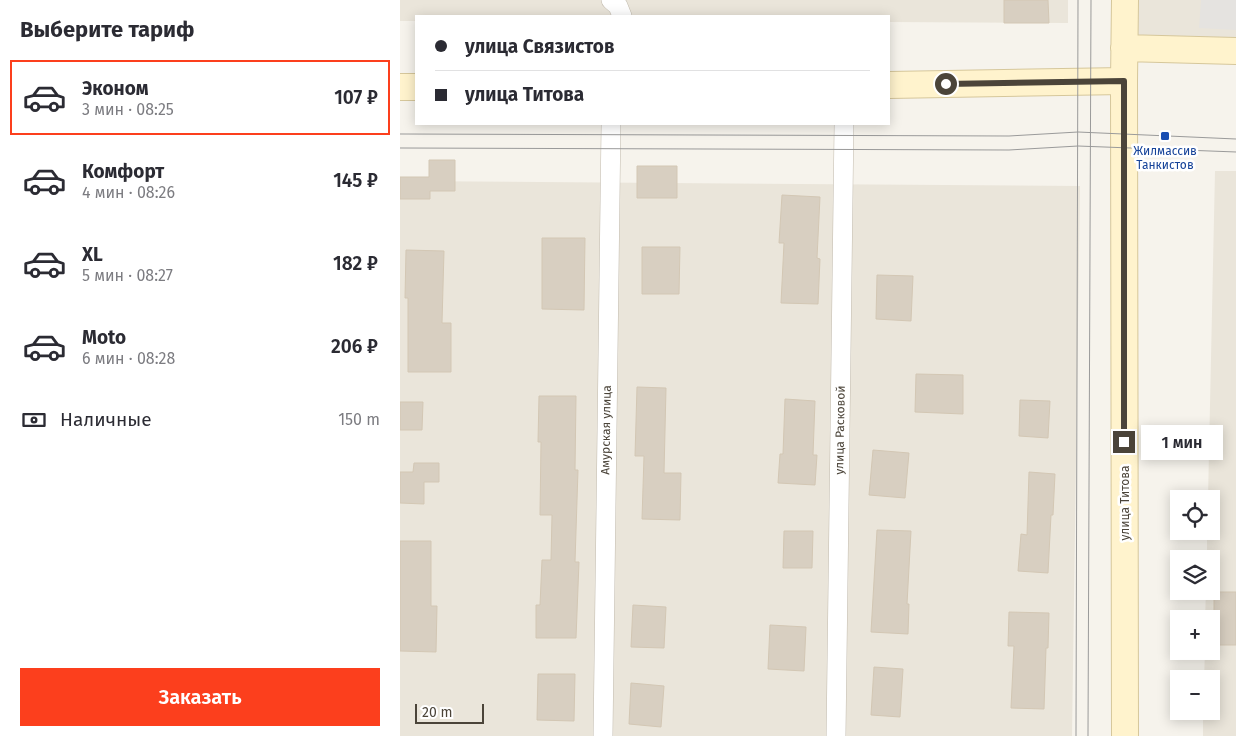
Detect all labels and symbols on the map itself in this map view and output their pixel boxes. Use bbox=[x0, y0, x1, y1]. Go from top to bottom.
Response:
route start bbox=[935, 73, 957, 95]
marker: Жилмассив Танкистов bbox=[1159, 130, 1171, 142]
place label: Жилмассив Танкистов bbox=[1133, 144, 1197, 172]
street label: Амурская улица bbox=[598, 385, 614, 475]
street label: улица Расковой bbox=[832, 385, 848, 475]
callout: 1 мин bbox=[1142, 424, 1224, 460]
route end bbox=[1113, 431, 1135, 453]
street label: улица Титова bbox=[1118, 466, 1132, 540]
scale bar bbox=[415, 701, 484, 724]

